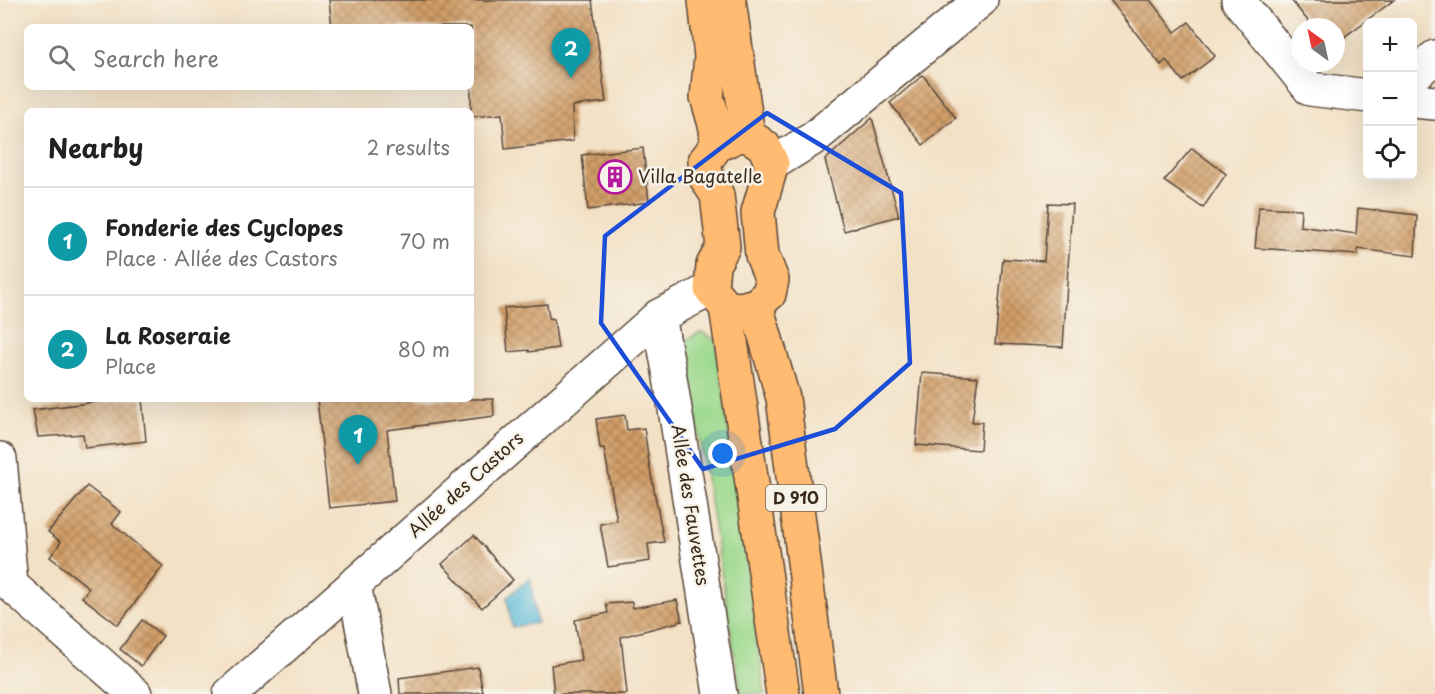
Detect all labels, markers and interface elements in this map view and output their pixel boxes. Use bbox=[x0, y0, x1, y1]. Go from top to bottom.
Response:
north arrow bbox=[1291, 18, 1345, 72]
map controls bbox=[1363, 18, 1417, 180]
button: + bbox=[1363, 18, 1417, 72]
search box bbox=[24, 24, 474, 90]
pin: 2 bbox=[552, 28, 590, 78]
icon: search bbox=[45, 41, 78, 74]
text: Search here bbox=[93, 41, 219, 74]
button: − bbox=[1363, 72, 1417, 126]
button: locate bbox=[1363, 126, 1417, 180]
text: Nearby bbox=[48, 128, 143, 167]
text: 2 results bbox=[367, 132, 450, 162]
building icon: Villa Bagatelle bbox=[597, 159, 633, 195]
place label: Villa Bagatelle bbox=[638, 162, 762, 189]
text: Fonderie des Cyclopes bbox=[105, 210, 343, 243]
text: 1 bbox=[63, 226, 72, 256]
text: 70 m bbox=[400, 226, 450, 256]
text: Place · Allée des Castors bbox=[105, 243, 338, 273]
text: La Roseraie bbox=[105, 318, 231, 351]
text: 2 bbox=[60, 334, 75, 364]
text: 80 m bbox=[398, 334, 450, 364]
text: Place bbox=[105, 351, 156, 381]
pin: 1 bbox=[338, 416, 378, 465]
street label: Allée des Fauvettes bbox=[665, 422, 718, 587]
street label: Allée des Castors bbox=[401, 424, 529, 543]
your location bbox=[708, 439, 737, 468]
road number: D 910 bbox=[766, 485, 826, 511]

